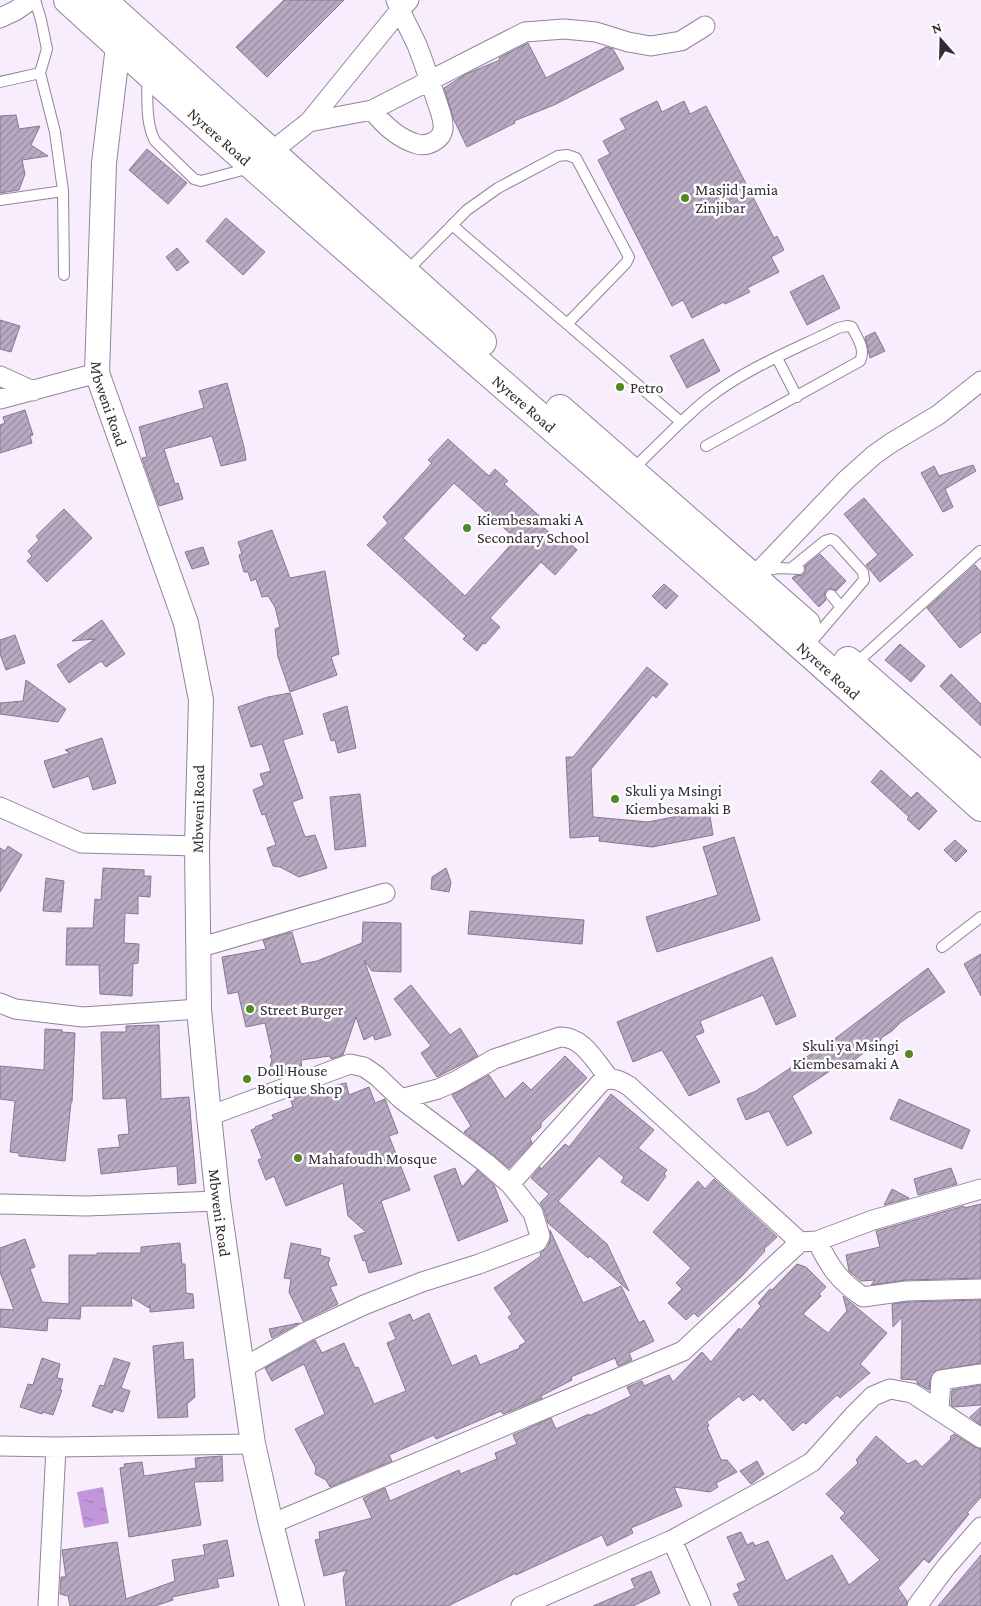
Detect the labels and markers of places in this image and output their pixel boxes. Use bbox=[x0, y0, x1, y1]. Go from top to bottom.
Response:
place label: Masjid Jamia Zinjibar bbox=[695, 181, 779, 217]
marker: Masjid Jamia Zinjibar bbox=[679, 192, 691, 204]
place label: Petro bbox=[630, 379, 663, 396]
marker: Petro bbox=[614, 381, 626, 393]
place label: Kiembesamaki A Secondary School bbox=[477, 511, 589, 547]
marker: Kiembesamaki A Secondary School bbox=[461, 522, 473, 534]
place label: Skuli ya Msingi Kiembesamaki B bbox=[625, 782, 731, 817]
marker: Skuli ya Msingi Kiembesamaki B bbox=[609, 793, 621, 805]
place label: Street Burger bbox=[260, 1001, 344, 1019]
marker: Street Burger bbox=[244, 1003, 256, 1015]
place label: Skuli ya Msingi Kiembesamaki A bbox=[793, 1037, 900, 1072]
marker: Skuli ya Msingi Kiembesamaki A bbox=[903, 1048, 915, 1060]
place label: Doll House Botique Shop bbox=[257, 1062, 342, 1098]
marker: Doll House Botique Shop bbox=[241, 1073, 253, 1085]
place label: Mahafoudh Mosque bbox=[308, 1150, 437, 1168]
marker: Mahafoudh Mosque bbox=[292, 1152, 304, 1164]

